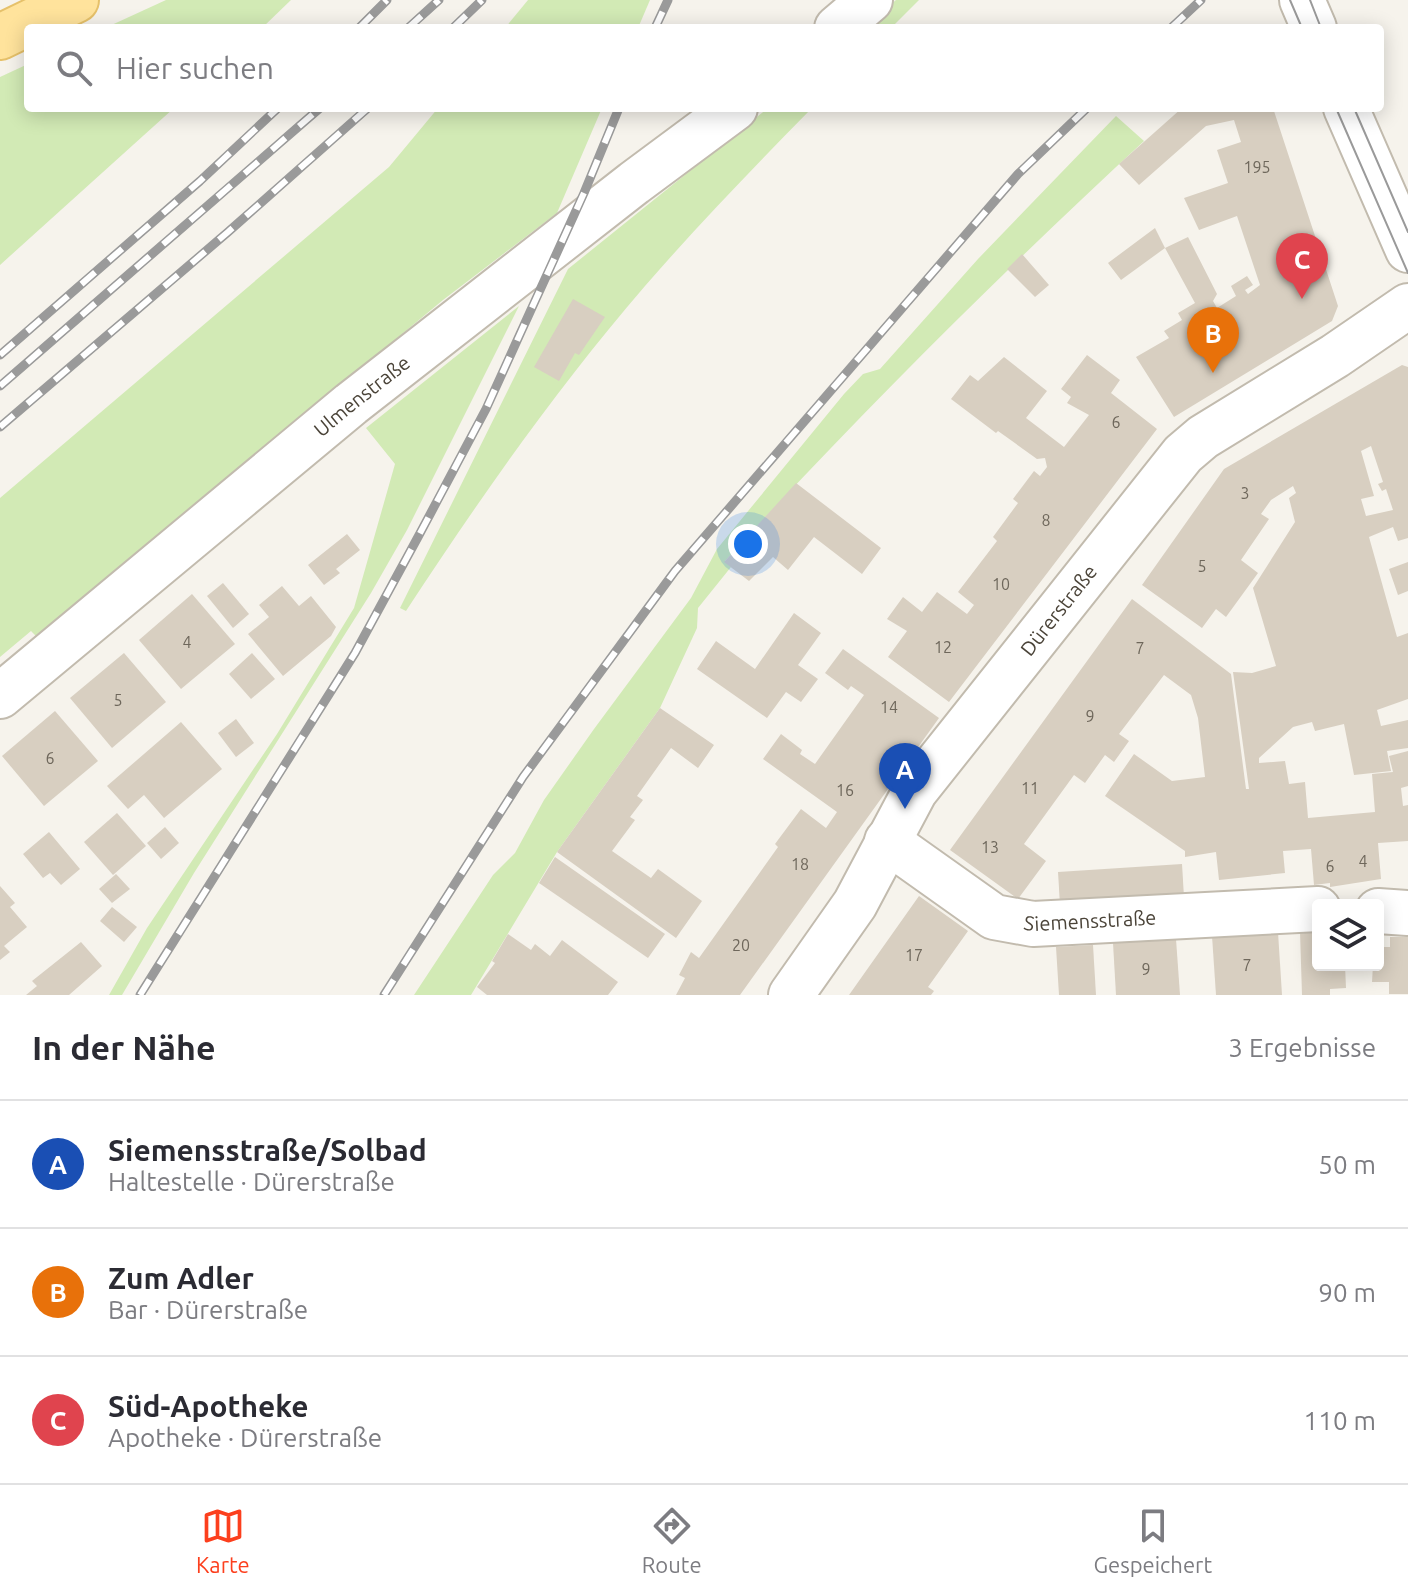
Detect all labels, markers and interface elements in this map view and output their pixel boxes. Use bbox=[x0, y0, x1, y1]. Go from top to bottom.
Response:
search box bbox=[24, 24, 1384, 112]
icon: search bbox=[52, 46, 96, 90]
text: Hier suchen bbox=[116, 51, 274, 85]
house number: 195 bbox=[1243, 158, 1271, 176]
pin: C bbox=[1276, 233, 1328, 299]
pin: B bbox=[1187, 307, 1239, 373]
street label: Ulmenstraße bbox=[309, 351, 414, 441]
house number: 6 bbox=[1111, 413, 1121, 431]
house number: 3 bbox=[1240, 484, 1250, 502]
house number: 8 bbox=[1041, 511, 1051, 529]
your location bbox=[728, 524, 768, 564]
house number: 5 bbox=[1197, 557, 1207, 575]
street label: Dürerstraße bbox=[1015, 560, 1101, 660]
house number: 10 bbox=[992, 575, 1010, 593]
house number: 4 bbox=[182, 633, 192, 651]
house number: 12 bbox=[934, 638, 952, 656]
house number: 7 bbox=[1135, 639, 1145, 657]
house number: 5 bbox=[113, 691, 123, 709]
house number: 14 bbox=[880, 698, 898, 716]
house number: 9 bbox=[1085, 707, 1095, 725]
pin: A bbox=[879, 743, 931, 809]
house number: 6 bbox=[45, 749, 55, 767]
house number: 11 bbox=[1021, 779, 1039, 797]
house number: 16 bbox=[836, 781, 854, 799]
house number: 13 bbox=[981, 838, 999, 856]
house number: 4 bbox=[1358, 852, 1368, 870]
house number: 18 bbox=[791, 855, 809, 873]
house number: 6 bbox=[1325, 857, 1335, 875]
map controls bbox=[1312, 899, 1384, 971]
button: layers bbox=[1312, 899, 1384, 971]
street label: Siemensstraße bbox=[1022, 906, 1157, 935]
house number: 20 bbox=[732, 936, 750, 954]
house number: 17 bbox=[905, 946, 923, 964]
house number: 7 bbox=[1242, 956, 1252, 974]
house number: 9 bbox=[1141, 960, 1151, 978]
text: In der Nähe bbox=[32, 1028, 215, 1066]
text: 3 Ergebnisse bbox=[1228, 1033, 1376, 1062]
text: Siemensstraße/Solbad bbox=[108, 1133, 427, 1167]
text: A bbox=[49, 1150, 67, 1179]
text: 50 m bbox=[1318, 1150, 1376, 1179]
text: Haltestelle · Dürerstraße bbox=[108, 1167, 395, 1196]
text: Zum Adler bbox=[108, 1261, 254, 1295]
text: B bbox=[49, 1278, 67, 1307]
text: 90 m bbox=[1318, 1278, 1376, 1307]
text: Bar · Dürerstraße bbox=[108, 1295, 308, 1324]
text: Süd-Apotheke bbox=[108, 1389, 308, 1423]
text: C bbox=[50, 1406, 66, 1435]
text: 110 m bbox=[1304, 1406, 1376, 1435]
text: Apotheke · Dürerstraße bbox=[108, 1423, 382, 1452]
tab: Karte bbox=[196, 1504, 250, 1577]
tab: Route bbox=[642, 1504, 702, 1577]
tab: Gespeichert bbox=[1093, 1504, 1212, 1577]

